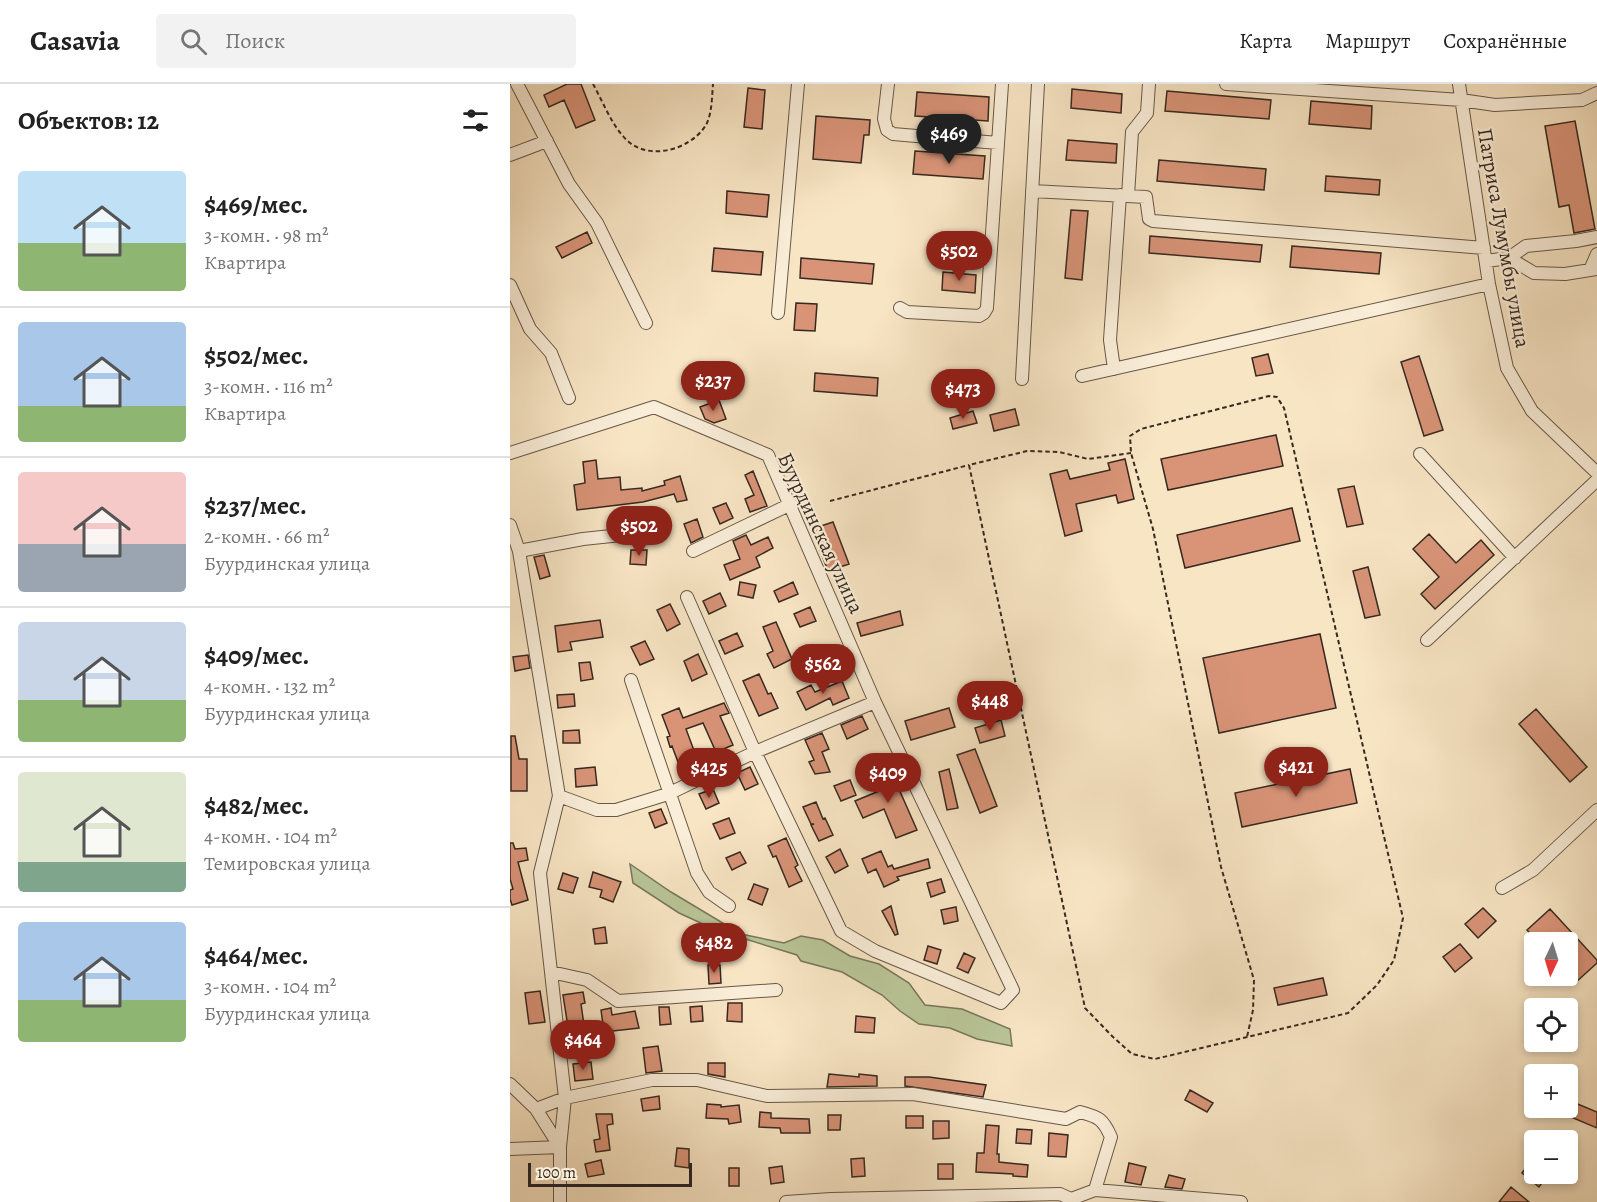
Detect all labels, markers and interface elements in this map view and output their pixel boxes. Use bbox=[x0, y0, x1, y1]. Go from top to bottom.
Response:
search box bbox=[156, 14, 576, 68]
text: Casavia bbox=[30, 22, 120, 60]
icon: search bbox=[177, 25, 210, 58]
text: Поиск bbox=[225, 26, 285, 56]
text: Карта bbox=[1239, 27, 1292, 55]
text: Маршрут bbox=[1325, 27, 1410, 55]
text: Сохранённые bbox=[1443, 27, 1567, 55]
text: Объектов: 12 bbox=[18, 103, 159, 138]
icon: filters bbox=[459, 104, 492, 137]
pin: $469 bbox=[913, 114, 985, 165]
text: $469 bbox=[930, 120, 968, 147]
street label: Патриса Лумумбы улица bbox=[1471, 126, 1537, 350]
text: $469/мес. bbox=[204, 187, 309, 222]
icon: home bbox=[66, 195, 138, 267]
text: 3-комн. · 98 m² bbox=[204, 222, 329, 249]
pin: $502 bbox=[923, 231, 995, 282]
text: $502 bbox=[940, 237, 978, 264]
text: Квартира bbox=[204, 249, 286, 276]
text: $502/мес. bbox=[204, 338, 309, 373]
icon: home bbox=[66, 346, 138, 418]
pin: $237 bbox=[677, 361, 749, 412]
text: $237 bbox=[695, 367, 731, 394]
pin: $473 bbox=[927, 369, 999, 420]
text: 3-комн. · 116 m² bbox=[204, 373, 333, 400]
text: $473 bbox=[945, 375, 981, 402]
text: Квартира bbox=[204, 400, 286, 427]
street label: Буурдинская улица bbox=[771, 448, 871, 618]
text: $237/мес. bbox=[204, 488, 307, 523]
icon: home bbox=[66, 496, 138, 568]
pin: $502 bbox=[603, 506, 675, 557]
text: $502 bbox=[620, 512, 658, 539]
text: 2-комн. · 66 m² bbox=[204, 523, 329, 550]
text: Буурдинская улица bbox=[204, 550, 370, 577]
text: $409/мес. bbox=[204, 638, 309, 673]
pin: $562 bbox=[787, 644, 859, 695]
icon: home bbox=[66, 646, 138, 718]
text: $562 bbox=[805, 650, 841, 677]
text: 4-комн. · 132 m² bbox=[204, 673, 335, 700]
pin: $448 bbox=[954, 681, 1026, 732]
text: $448 bbox=[971, 687, 1009, 714]
text: Буурдинская улица bbox=[204, 700, 370, 727]
pin: $421 bbox=[1260, 747, 1332, 798]
pin: $425 bbox=[673, 748, 745, 799]
pin: $409 bbox=[852, 753, 924, 804]
text: $421 bbox=[1278, 753, 1314, 780]
text: $425 bbox=[691, 754, 727, 781]
text: $409 bbox=[869, 759, 907, 786]
text: $482/мес. bbox=[204, 788, 309, 823]
icon: home bbox=[66, 796, 138, 868]
text: 4-комн. · 104 m² bbox=[204, 823, 337, 850]
text: Темировская улица bbox=[204, 850, 371, 877]
pin: $482 bbox=[678, 923, 750, 974]
text: $482 bbox=[695, 929, 733, 956]
north arrow bbox=[1524, 932, 1578, 986]
map controls bbox=[1524, 932, 1578, 1184]
text: $464/мес. bbox=[204, 938, 309, 973]
icon: home bbox=[66, 946, 138, 1018]
text: 3-комн. · 104 m² bbox=[204, 973, 336, 1000]
button: locate bbox=[1524, 998, 1578, 1052]
text: Буурдинская улица bbox=[204, 1000, 370, 1027]
pin: $464 bbox=[547, 1020, 619, 1071]
text: $464 bbox=[564, 1026, 602, 1053]
button: + bbox=[1524, 1064, 1578, 1118]
button: − bbox=[1524, 1130, 1578, 1184]
scale bar bbox=[528, 1160, 692, 1188]
text: 100 m bbox=[537, 1162, 576, 1184]

